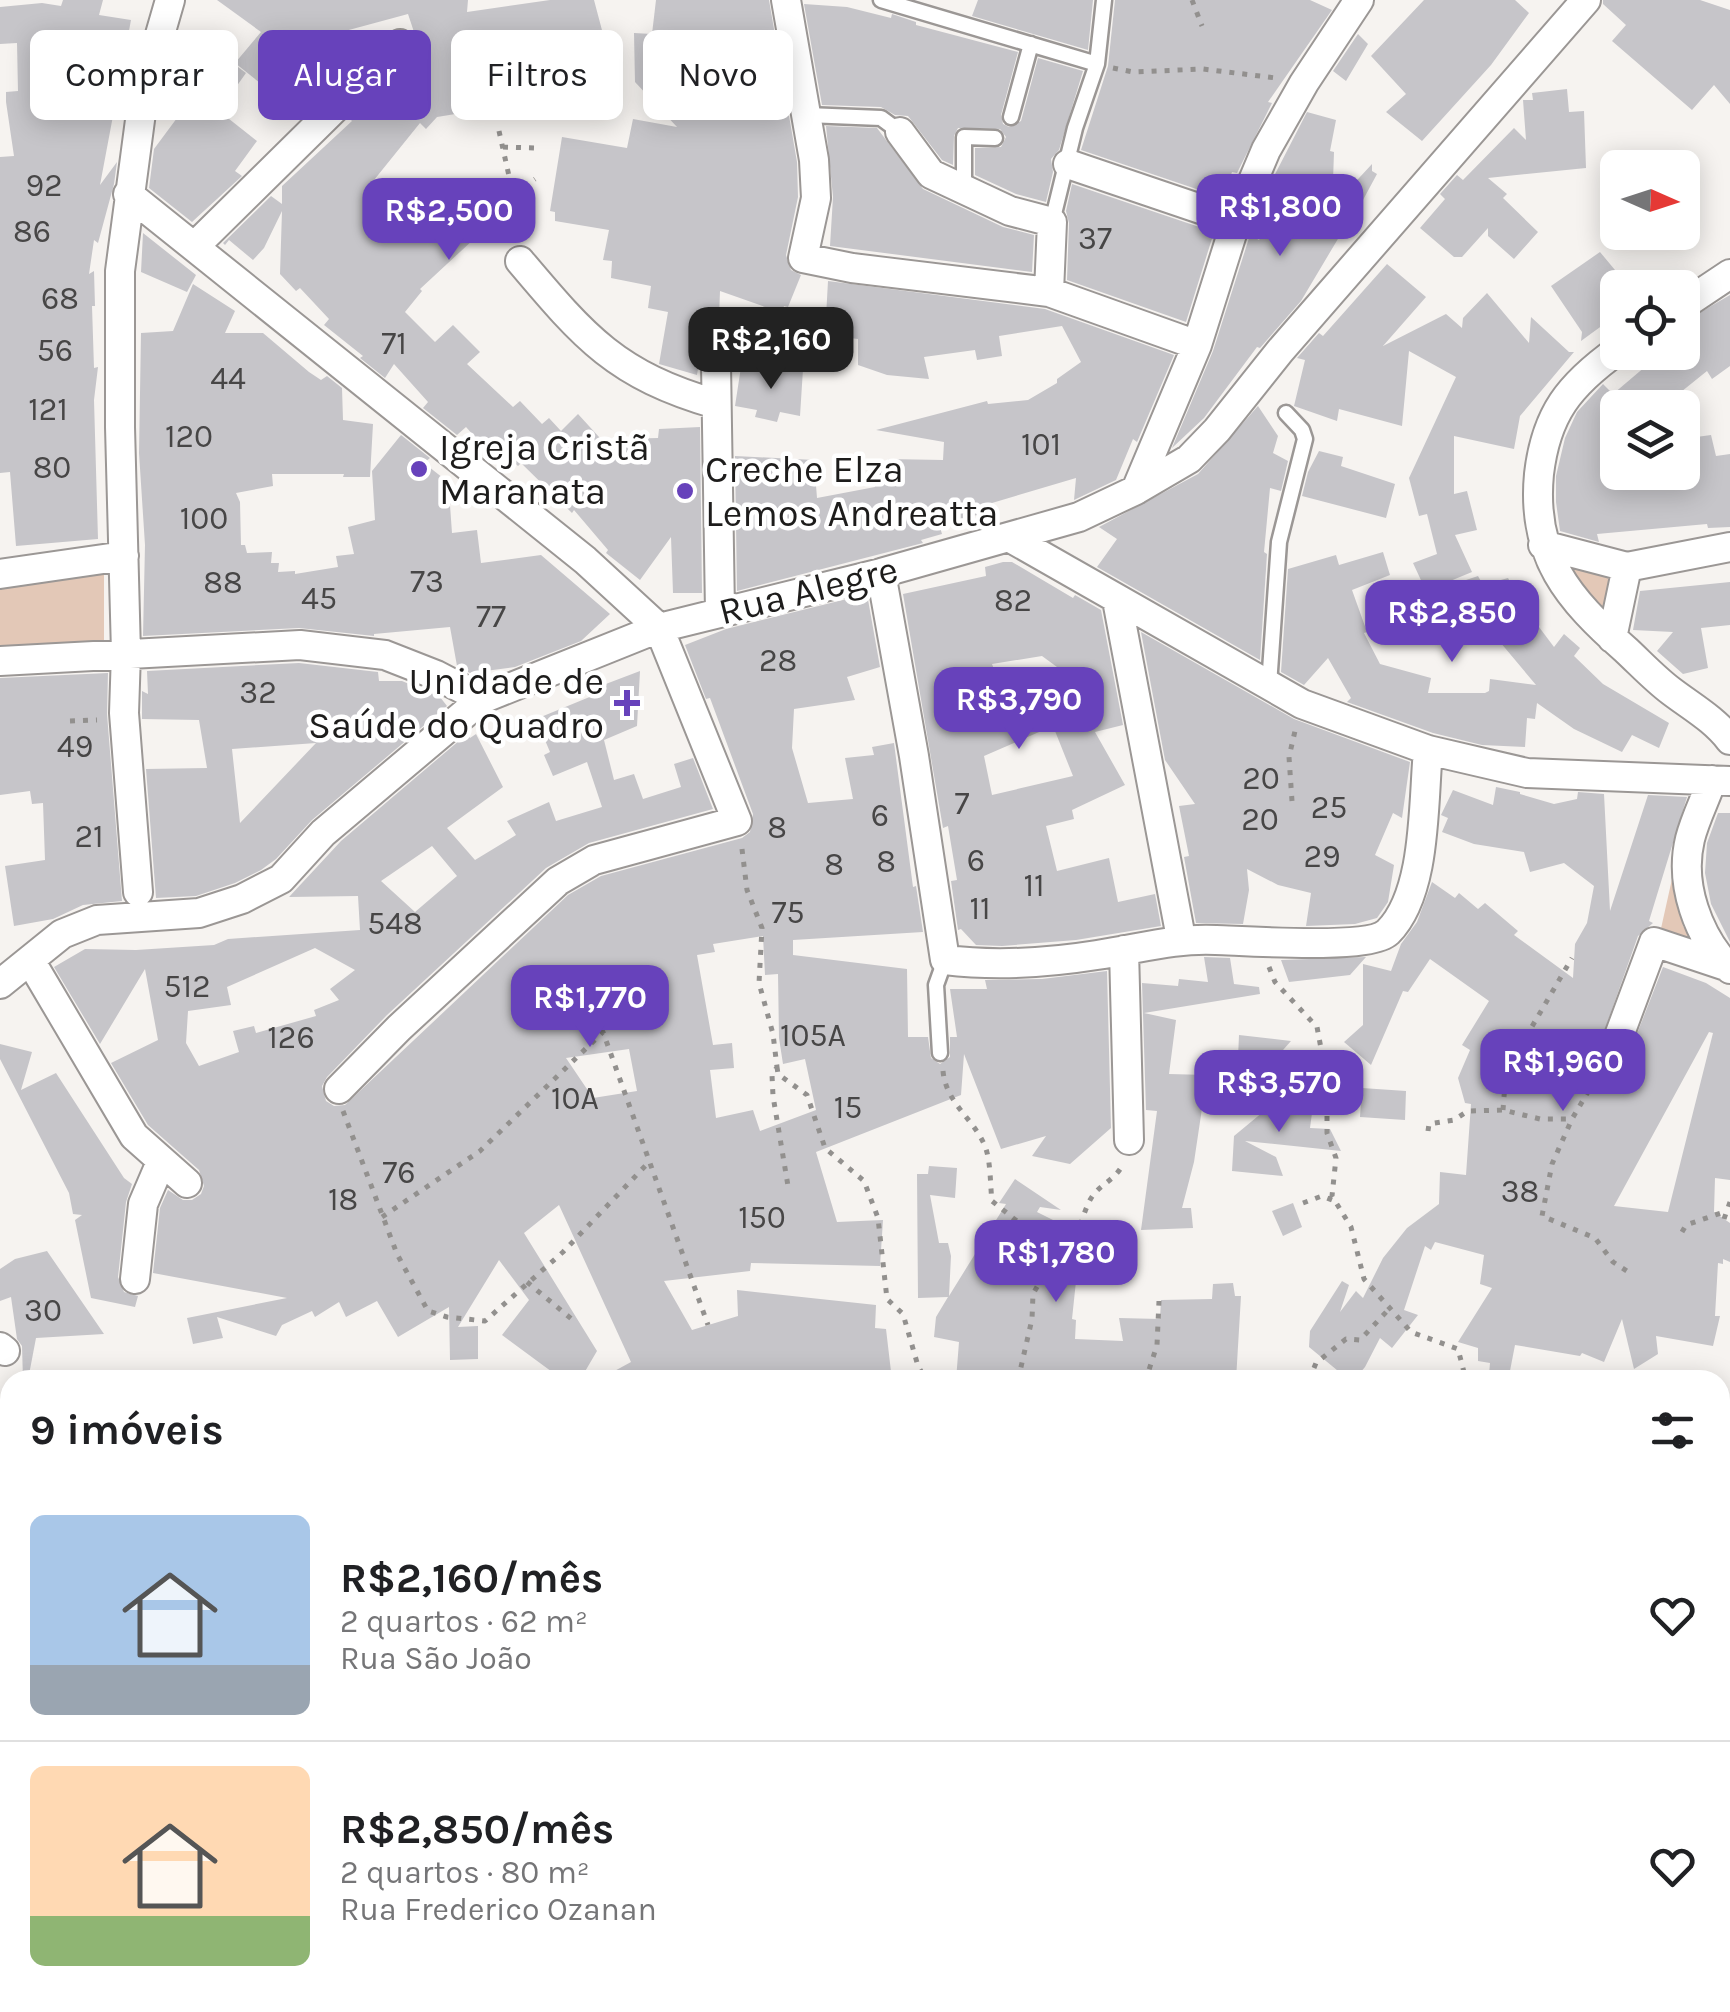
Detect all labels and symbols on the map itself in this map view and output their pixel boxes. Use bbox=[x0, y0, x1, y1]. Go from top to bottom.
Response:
north arrow bbox=[1600, 150, 1700, 250]
house number: 92 bbox=[25, 167, 63, 204]
pin: R$1,800 bbox=[1188, 174, 1372, 259]
pin: R$2,500 bbox=[357, 178, 541, 263]
house number: 86 bbox=[13, 213, 51, 250]
house number: 37 bbox=[1078, 220, 1112, 257]
house number: 68 bbox=[41, 280, 79, 317]
pin: R$2,160 bbox=[679, 307, 863, 392]
house number: 71 bbox=[381, 325, 407, 362]
house number: 56 bbox=[37, 332, 73, 369]
house number: 44 bbox=[210, 360, 246, 397]
house number: 121 bbox=[28, 391, 68, 428]
house number: 120 bbox=[165, 418, 213, 455]
place label: Igreja Cristã Maranata bbox=[439, 425, 650, 514]
house number: 101 bbox=[1021, 426, 1061, 463]
place label: Creche Elza Lemos Andreatta bbox=[705, 447, 999, 536]
house number: 80 bbox=[33, 449, 71, 486]
marker: Igreja Cristã Maranata bbox=[408, 458, 430, 480]
marker: Creche Elza Lemos Andreatta bbox=[674, 480, 696, 502]
house number: 100 bbox=[180, 500, 228, 537]
street label: Rua Alegre bbox=[714, 547, 902, 634]
house number: 73 bbox=[410, 563, 444, 600]
house number: 88 bbox=[203, 564, 243, 601]
house number: 45 bbox=[301, 580, 337, 617]
pin: R$2,850 bbox=[1360, 580, 1544, 665]
house number: 82 bbox=[994, 582, 1032, 619]
house number: 77 bbox=[476, 598, 506, 635]
house number: 28 bbox=[759, 642, 797, 679]
place label: Unidade de Saúde do Quadro bbox=[308, 659, 604, 748]
pin: R$3,790 bbox=[927, 667, 1111, 752]
house number: 32 bbox=[239, 674, 277, 711]
marker: Unidade de Saúde do Quadro bbox=[614, 690, 640, 716]
house number: 49 bbox=[57, 728, 93, 765]
house number: 20 bbox=[1242, 760, 1280, 797]
house number: 7 bbox=[954, 785, 970, 822]
house number: 25 bbox=[1311, 789, 1347, 826]
house number: 6 bbox=[871, 797, 889, 834]
house number: 20 bbox=[1241, 801, 1279, 838]
house number: 8 bbox=[767, 809, 787, 846]
house number: 21 bbox=[74, 818, 104, 855]
house number: 29 bbox=[1303, 838, 1341, 875]
house number: 6 bbox=[967, 842, 985, 879]
house number: 8 bbox=[876, 843, 896, 880]
house number: 8 bbox=[824, 846, 844, 883]
house number: 11 bbox=[1023, 867, 1045, 904]
house number: 11 bbox=[969, 890, 991, 927]
house number: 75 bbox=[771, 894, 805, 931]
house number: 548 bbox=[367, 905, 423, 942]
pin: R$1,770 bbox=[498, 965, 682, 1050]
house number: 512 bbox=[163, 968, 211, 1005]
house number: 105A bbox=[780, 1017, 846, 1054]
house number: 126 bbox=[267, 1019, 315, 1056]
pin: R$1,960 bbox=[1471, 1029, 1655, 1114]
pin: R$3,570 bbox=[1187, 1050, 1371, 1135]
house number: 10A bbox=[551, 1080, 599, 1117]
house number: 15 bbox=[834, 1089, 862, 1126]
house number: 76 bbox=[382, 1154, 416, 1191]
house number: 38 bbox=[1501, 1173, 1539, 1210]
house number: 18 bbox=[328, 1181, 358, 1218]
house number: 150 bbox=[738, 1199, 786, 1236]
pin: R$1,780 bbox=[964, 1220, 1148, 1305]
house number: 30 bbox=[24, 1292, 62, 1329]

